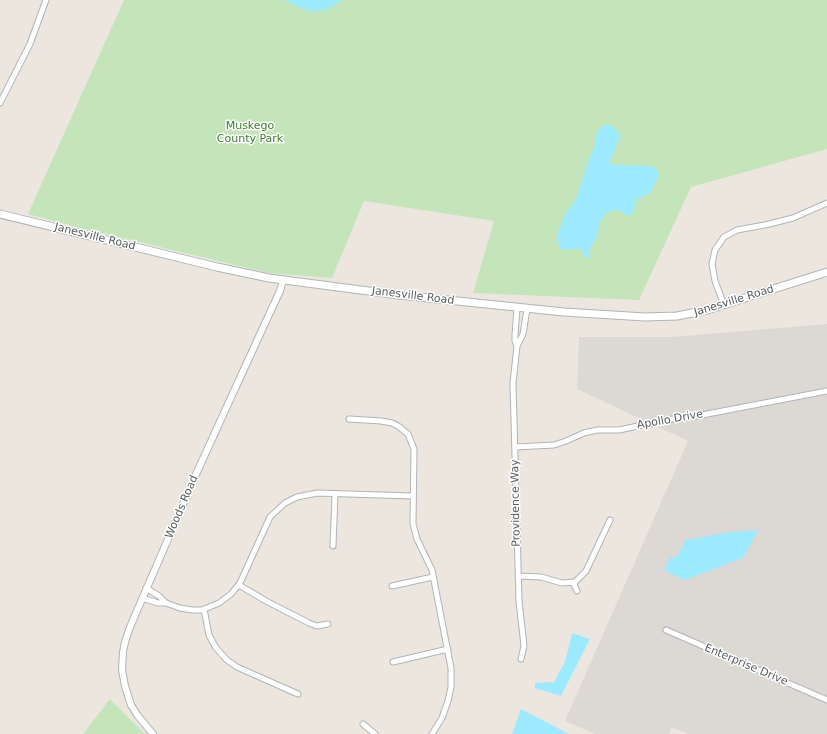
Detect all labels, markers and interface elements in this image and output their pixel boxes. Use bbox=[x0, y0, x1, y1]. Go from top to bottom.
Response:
park label: Muskego County Park bbox=[217, 119, 283, 145]
street label: Janesville Road bbox=[53, 221, 137, 253]
street label: Janesville Road bbox=[692, 283, 776, 319]
street label: Janesville Road bbox=[371, 284, 455, 308]
street label: Apollo Drive bbox=[636, 408, 704, 432]
street label: Providence Way bbox=[509, 459, 523, 547]
street label: Woods Road bbox=[163, 473, 201, 541]
street label: Enterprise Drive bbox=[702, 641, 790, 689]

